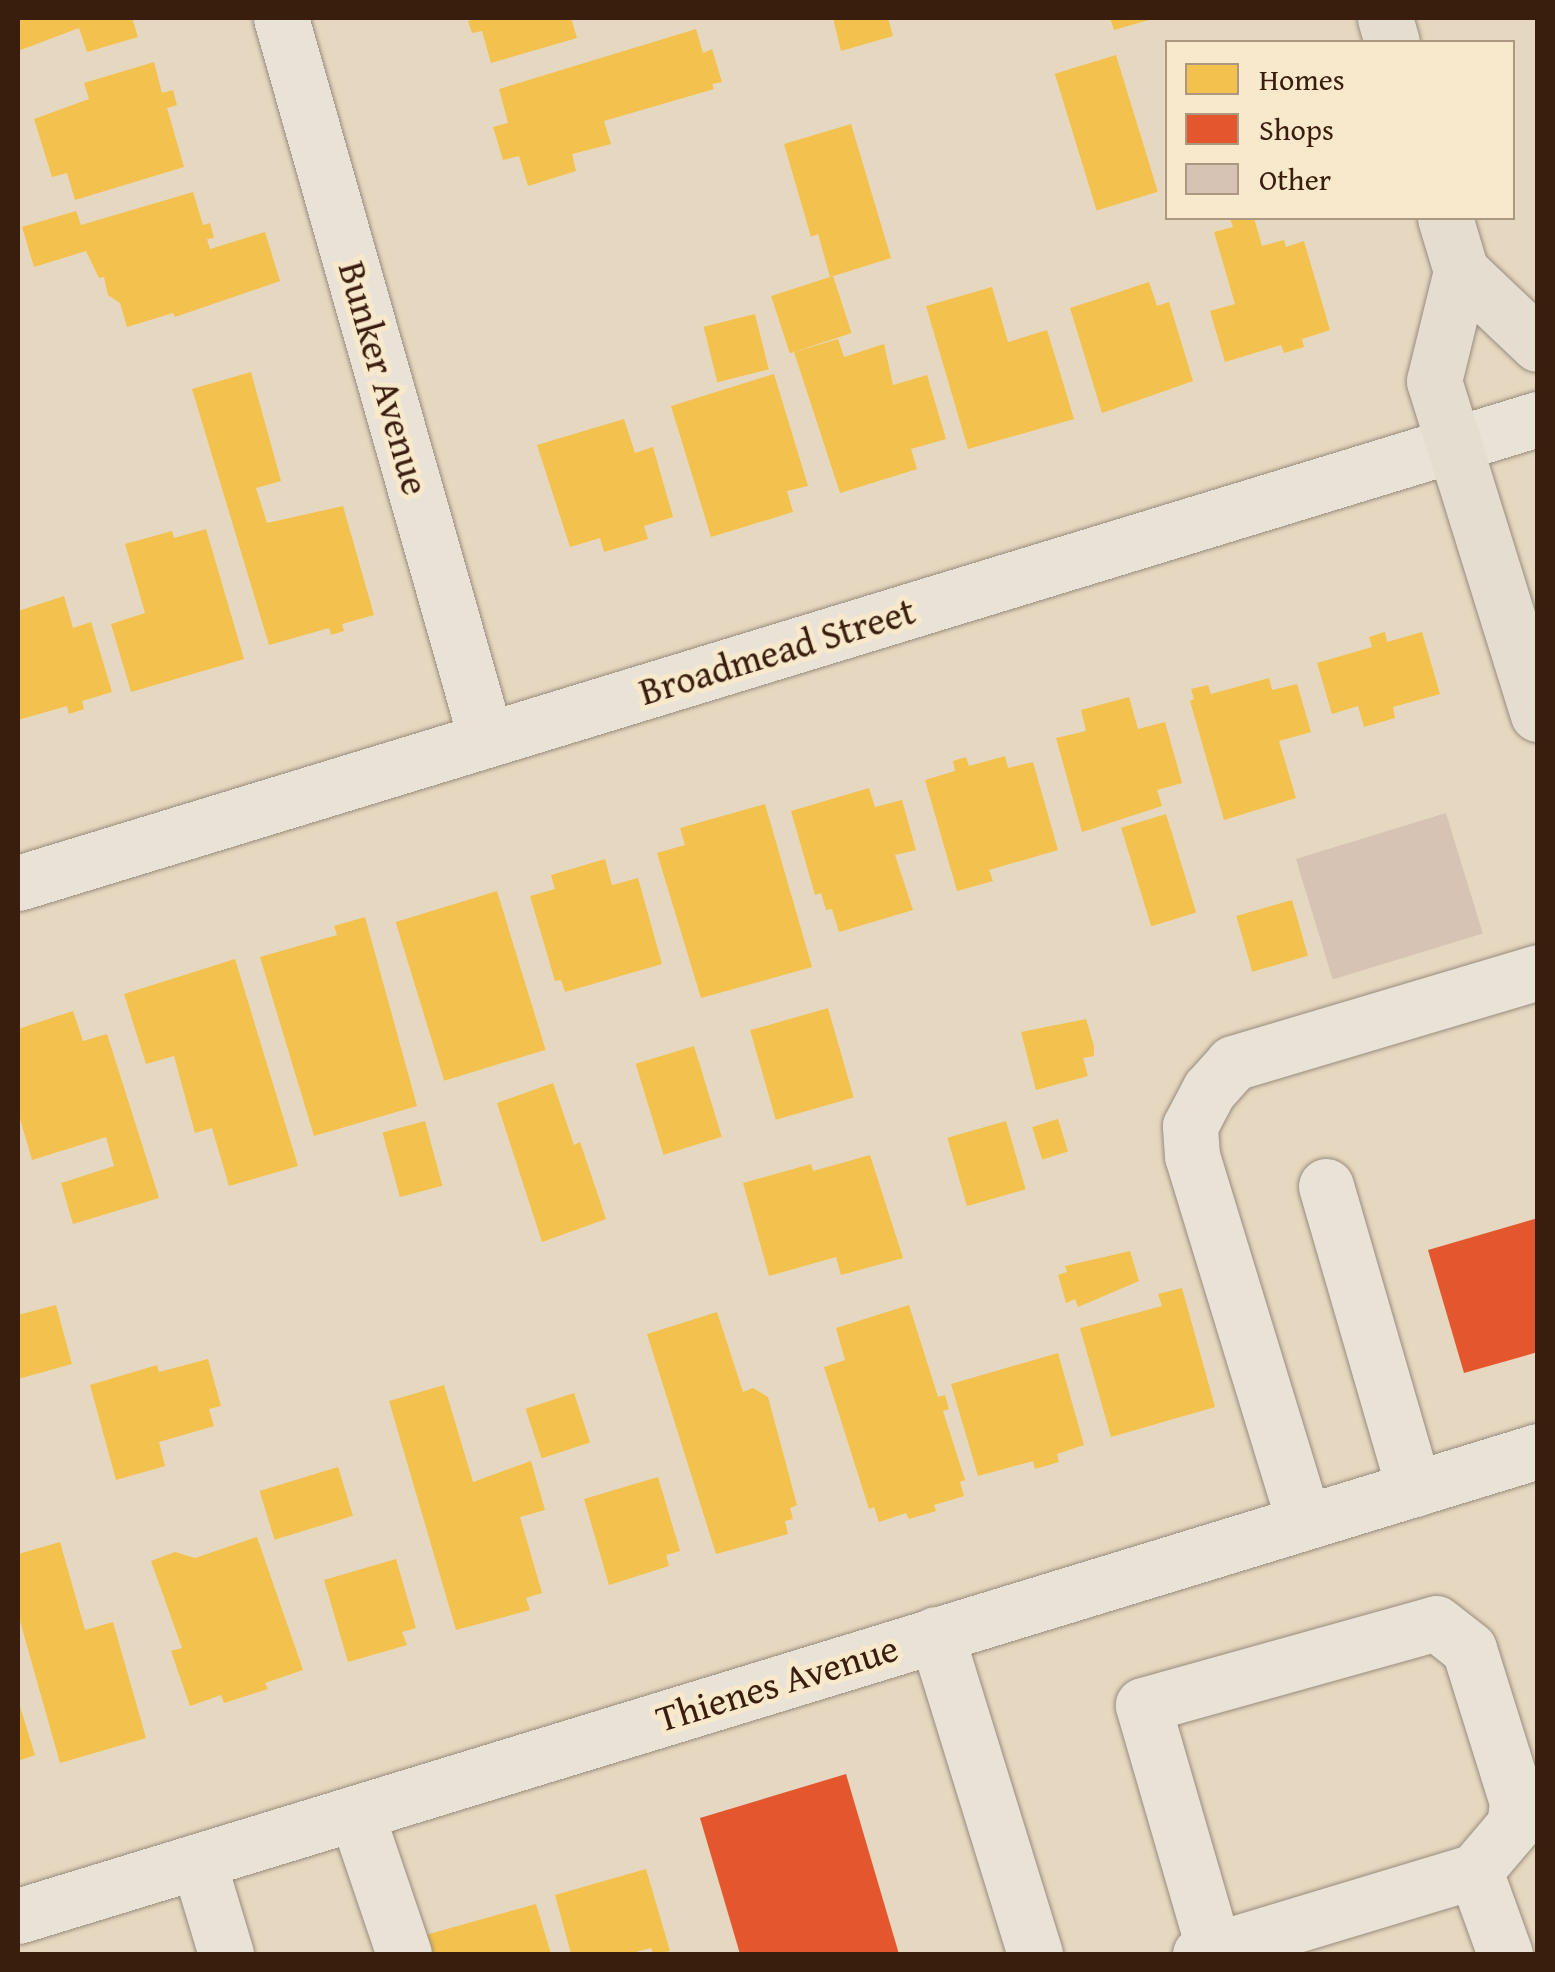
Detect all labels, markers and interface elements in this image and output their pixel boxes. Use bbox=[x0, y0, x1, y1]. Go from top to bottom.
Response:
legend bbox=[1165, 40, 1515, 220]
text: Homes bbox=[1259, 57, 1345, 101]
text: Shops bbox=[1259, 107, 1334, 151]
text: Other bbox=[1259, 157, 1331, 201]
street label: Bunker Avenue bbox=[329, 256, 439, 500]
street label: Broadmead Street bbox=[634, 587, 920, 715]
street label: Thienes Avenue bbox=[651, 1625, 903, 1741]

